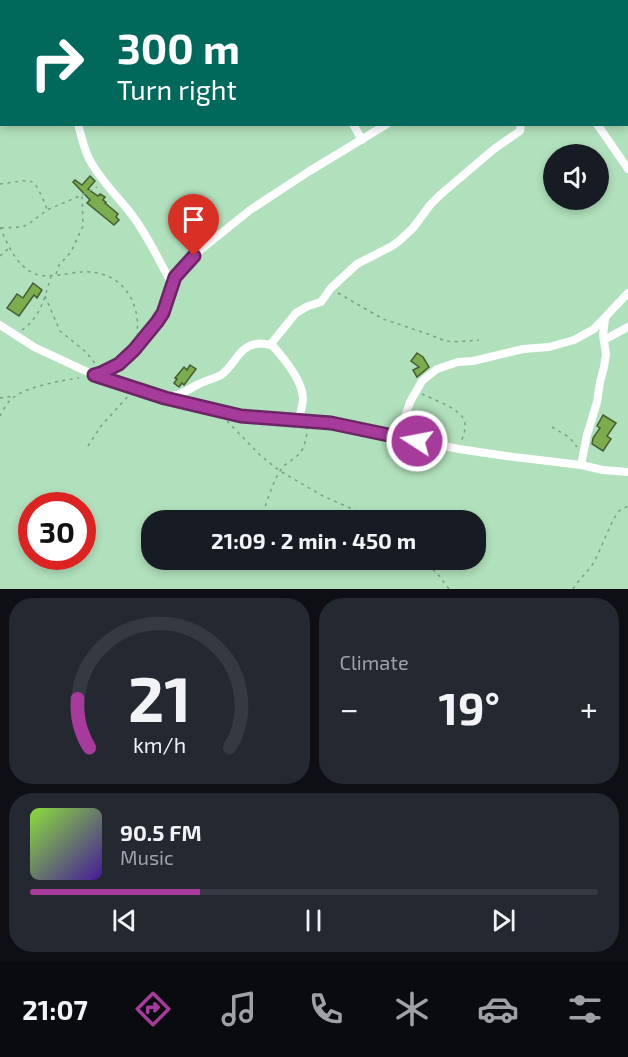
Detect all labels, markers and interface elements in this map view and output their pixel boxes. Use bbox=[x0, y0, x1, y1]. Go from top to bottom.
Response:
text: 300 m bbox=[117, 22, 240, 72]
icon: right bbox=[18, 24, 96, 102]
text: Turn right bbox=[117, 73, 237, 105]
map controls bbox=[543, 144, 609, 210]
button: sound bbox=[543, 144, 609, 210]
pin bbox=[168, 194, 219, 256]
icon: arrive bbox=[177, 203, 210, 236]
position arrow bbox=[385, 409, 449, 473]
speed limit sign: 30 bbox=[18, 492, 96, 570]
text: 21:09 · 2 min · 450 m bbox=[211, 527, 416, 553]
text: Climate bbox=[340, 650, 409, 674]
text: 21 bbox=[128, 660, 191, 735]
text: 19° bbox=[439, 680, 500, 734]
text: − bbox=[340, 688, 359, 728]
text: + bbox=[580, 688, 598, 728]
text: km/h bbox=[133, 732, 186, 757]
text: 90.5 FM bbox=[120, 819, 202, 845]
text: Music bbox=[120, 845, 174, 869]
icon: previous bbox=[108, 904, 141, 937]
icon: pause bbox=[297, 904, 330, 937]
icon: next bbox=[487, 904, 520, 937]
icon: directions bbox=[132, 988, 174, 1030]
icon: music bbox=[218, 988, 260, 1030]
icon: phone bbox=[305, 988, 347, 1030]
icon: climate bbox=[391, 988, 433, 1030]
icon: car bbox=[477, 988, 519, 1030]
icon: filters bbox=[564, 988, 606, 1030]
text: 21:07 bbox=[22, 993, 88, 1025]

